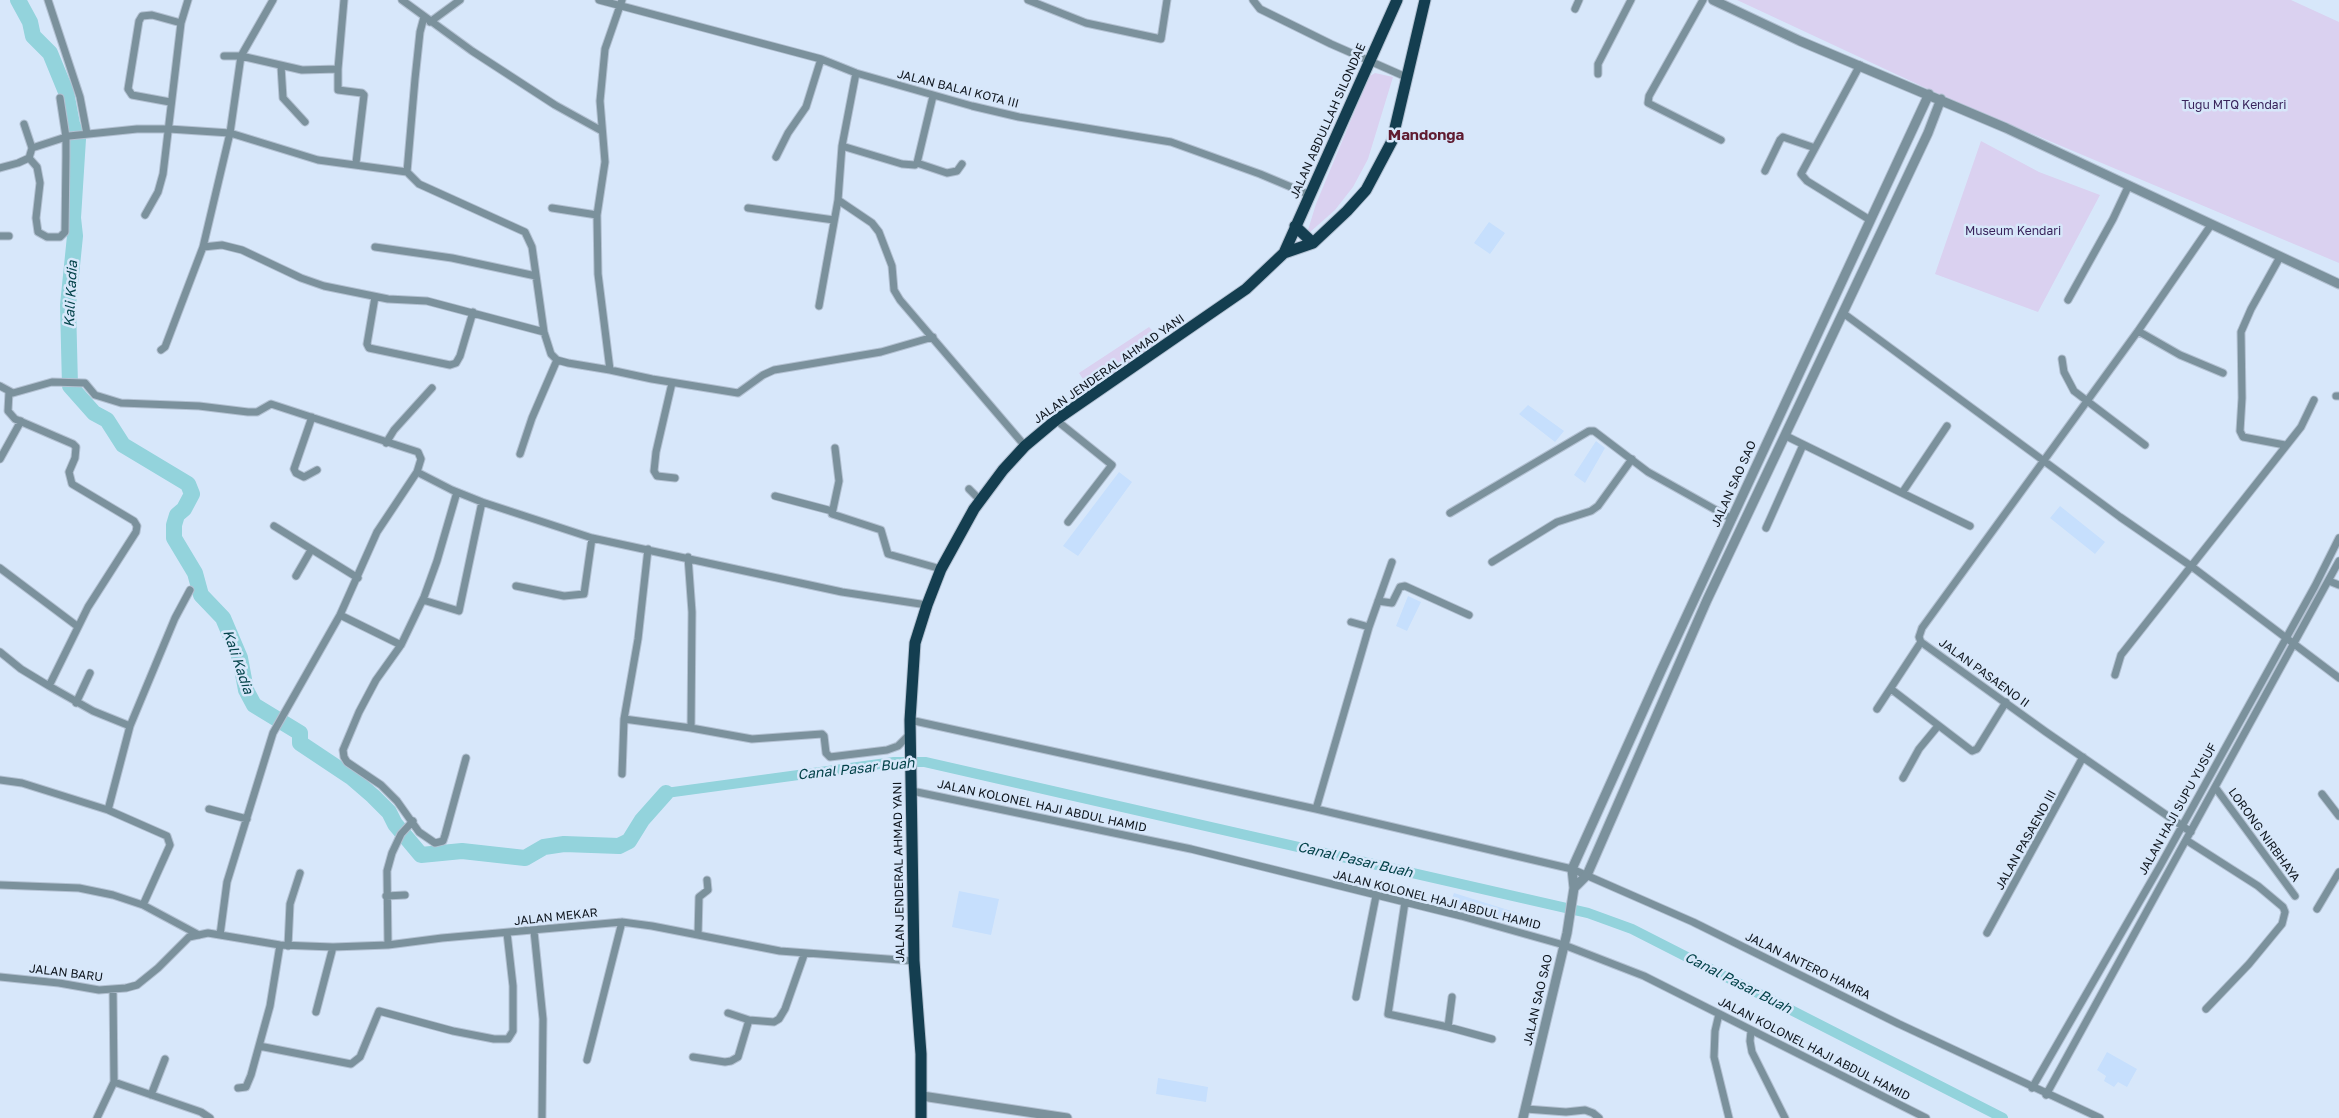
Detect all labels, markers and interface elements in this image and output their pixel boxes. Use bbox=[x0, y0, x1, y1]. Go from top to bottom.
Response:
street label: JALAN ABDULLAH SILONDAE bbox=[1287, 41, 1369, 201]
street label: JALAN BALAI KOTA III bbox=[896, 67, 1020, 111]
park label: Tugu MTQ Kendari bbox=[2181, 98, 2287, 112]
district label: Mandonga bbox=[1388, 126, 1464, 144]
park label: Museum Kendari bbox=[1965, 224, 2061, 238]
water label: Kali Kadia bbox=[61, 260, 81, 328]
street label: JALAN JENDERAL AHMAD YANI bbox=[1031, 311, 1187, 427]
street label: JALAN SAO SAO bbox=[1708, 439, 1760, 529]
water label: Kali Kadia bbox=[219, 628, 257, 696]
street label: JALAN PASAENO II bbox=[1936, 635, 2032, 711]
street label: JALAN HAJI SUPU YUSUF bbox=[2136, 741, 2220, 877]
water label: Canal Pasar Buah bbox=[797, 755, 915, 783]
street label: JALAN KOLONEL HAJI ABDUL HAMID bbox=[936, 777, 1148, 835]
street label: JALAN JENDERAL AHMAD YANI bbox=[890, 781, 908, 963]
street label: LORONG NIRBHAYA bbox=[2225, 785, 2303, 885]
street label: JALAN PASAENO III bbox=[1993, 788, 2059, 892]
water label: Canal Pasar Buah bbox=[1296, 839, 1414, 881]
street label: JALAN KOLONEL HAJI ABDUL HAMID bbox=[1332, 867, 1542, 933]
street label: JALAN MEKAR bbox=[513, 905, 599, 929]
street label: JALAN ANTERO HAMRA bbox=[1743, 929, 1873, 1003]
water label: Canal Pasar Buah bbox=[1682, 949, 1794, 1017]
street label: JALAN SAO SAO bbox=[1521, 953, 1555, 1047]
street label: JALAN BARU bbox=[28, 961, 104, 985]
street label: JALAN KOLONEL HAJI ABDUL HAMID bbox=[1716, 994, 1912, 1104]

